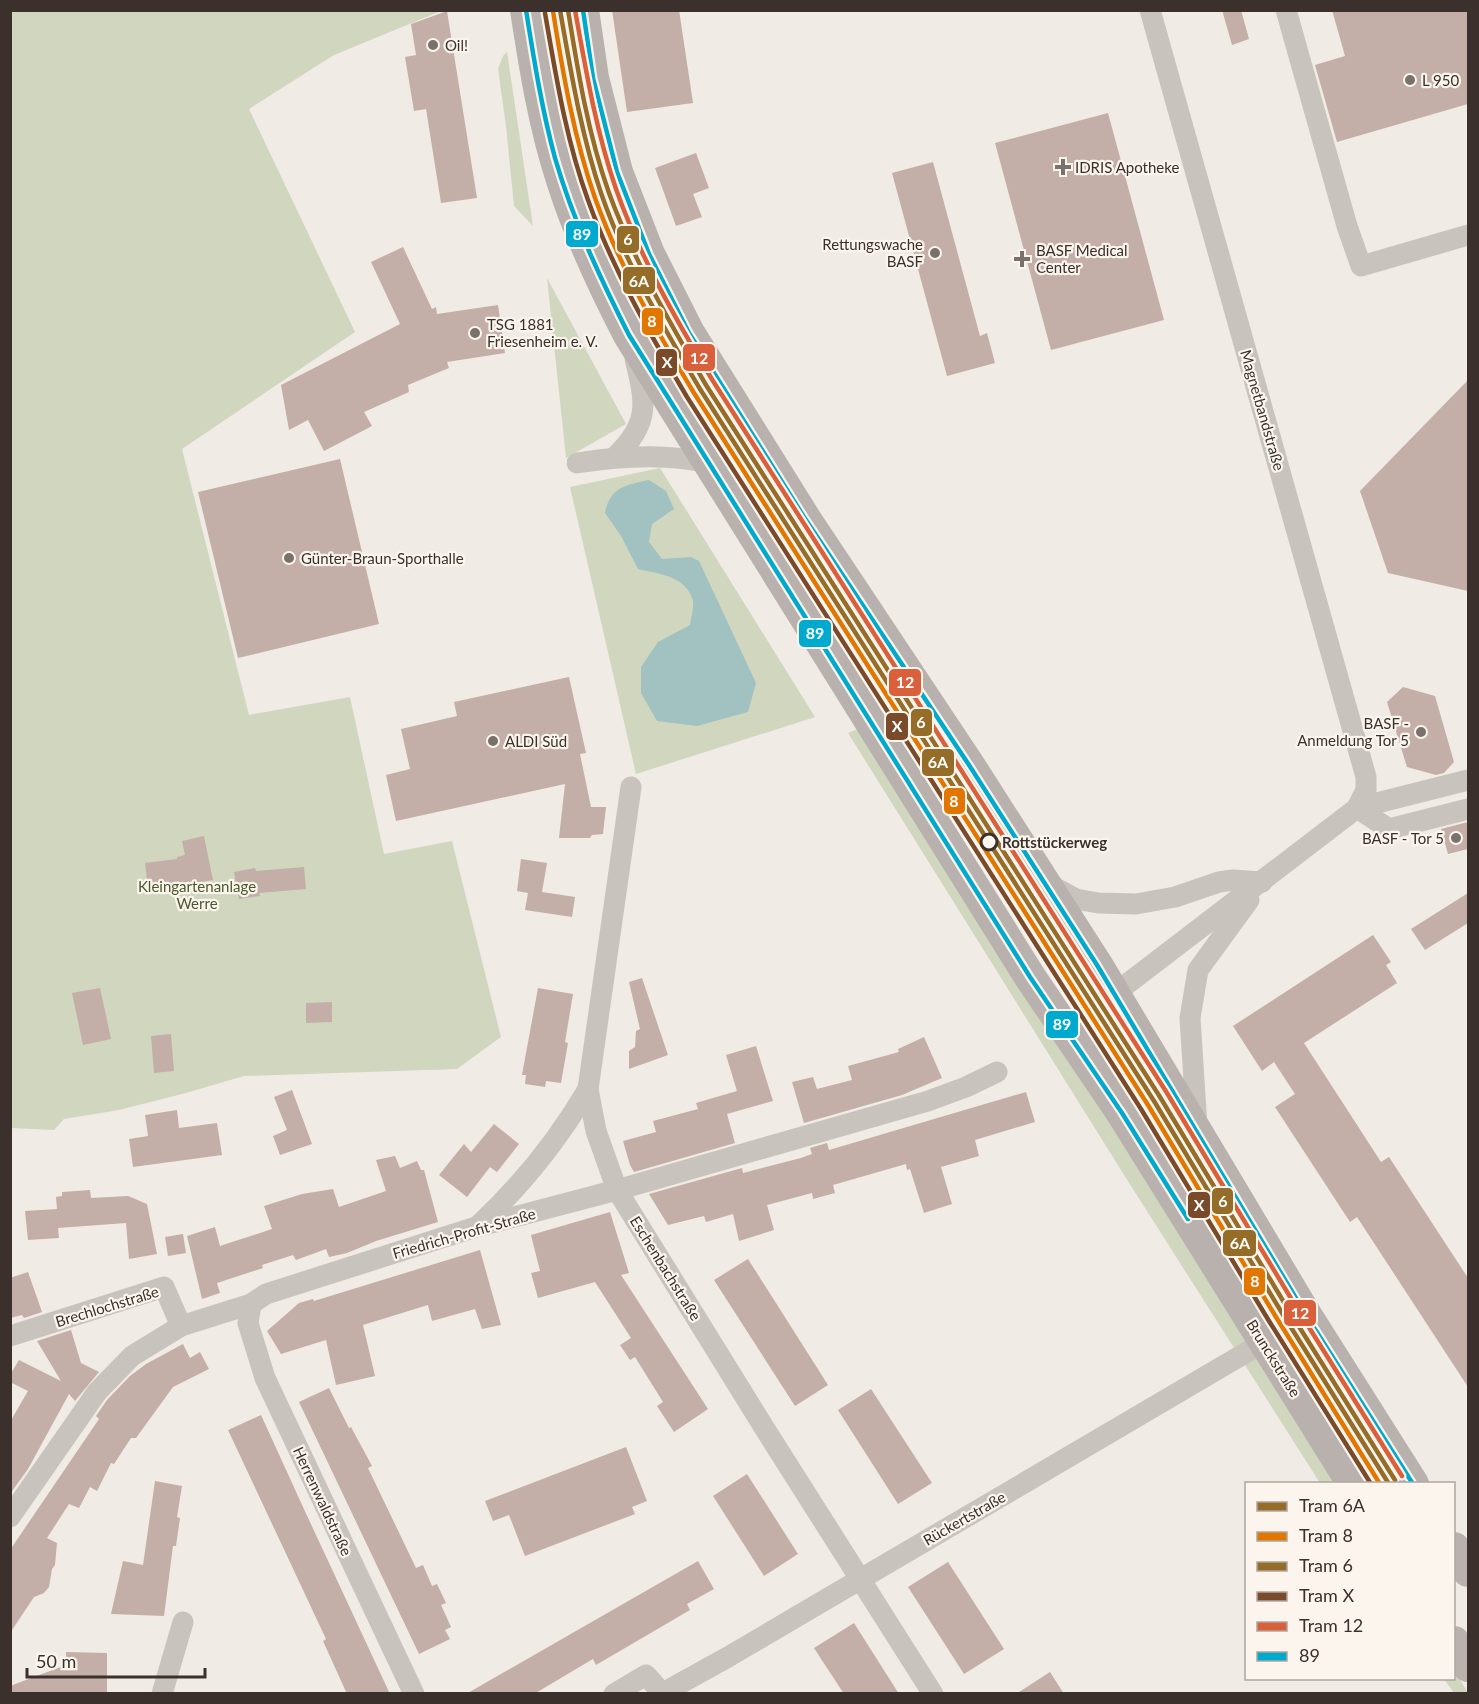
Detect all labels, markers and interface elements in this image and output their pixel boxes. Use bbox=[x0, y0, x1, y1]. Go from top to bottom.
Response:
place label: Oil! bbox=[445, 36, 468, 54]
marker: Oil! bbox=[426, 38, 440, 52]
place label: L 950 bbox=[1422, 71, 1459, 89]
marker: L 950 bbox=[1403, 73, 1417, 87]
place label: IDRIS Apotheke bbox=[1075, 158, 1179, 176]
marker: IDRIS Apotheke bbox=[1056, 160, 1070, 174]
line badge: 89 bbox=[565, 220, 599, 248]
text: 89 bbox=[573, 224, 591, 243]
line badge: 6 bbox=[616, 225, 640, 254]
text: 6 bbox=[623, 229, 633, 248]
place label: Rettungswache BASF bbox=[822, 235, 923, 270]
place label: BASF Medical Center bbox=[1036, 241, 1128, 276]
marker: Rettungswache BASF bbox=[928, 246, 942, 260]
marker: BASF Medical Center bbox=[1013, 250, 1031, 268]
line badge: 6A bbox=[622, 266, 656, 295]
text: 6A bbox=[629, 271, 650, 290]
line badge: 8 bbox=[641, 307, 664, 336]
text: 8 bbox=[647, 311, 657, 330]
place label: TSG 1881 Friesenheim e. V. bbox=[487, 315, 598, 350]
marker: TSG 1881 Friesenheim e. V. bbox=[468, 326, 482, 340]
line badge: 12 bbox=[682, 343, 716, 372]
line badge: X bbox=[655, 348, 678, 377]
text: 12 bbox=[690, 348, 708, 367]
street label: Magnetbandstraße bbox=[1237, 348, 1289, 472]
text: X bbox=[662, 352, 673, 371]
place label: Günter-Braun-Sporthalle bbox=[301, 549, 464, 567]
marker: Günter-Braun-Sporthalle bbox=[282, 551, 296, 565]
line badge: 89 bbox=[798, 619, 832, 648]
text: 89 bbox=[806, 623, 824, 642]
line badge: 12 bbox=[888, 668, 922, 697]
text: 12 bbox=[896, 672, 914, 691]
line badge: 6 bbox=[910, 708, 933, 737]
line badge: X bbox=[885, 712, 909, 741]
text: 6 bbox=[916, 712, 926, 731]
place label: BASF - Anmeldung Tor 5 bbox=[1297, 714, 1409, 749]
text: X bbox=[892, 716, 903, 735]
marker: BASF - Anmeldung Tor 5 bbox=[1414, 725, 1428, 739]
place label: ALDI Süd bbox=[505, 732, 567, 750]
marker: ALDI Süd bbox=[486, 734, 500, 748]
line badge: 6A bbox=[921, 748, 955, 777]
text: 6A bbox=[928, 752, 949, 771]
line badge: 8 bbox=[943, 787, 966, 815]
text: 8 bbox=[949, 791, 959, 810]
place label: BASF - Tor 5 bbox=[1362, 829, 1444, 847]
marker: BASF - Tor 5 bbox=[1449, 831, 1463, 845]
marker: Rottstückerweg bbox=[980, 833, 998, 851]
place label: Rottstückerweg bbox=[1002, 833, 1107, 851]
park label: Kleingartenanlage Werre bbox=[138, 877, 256, 912]
line badge: 89 bbox=[1045, 1010, 1079, 1039]
text: 89 bbox=[1053, 1014, 1071, 1033]
line badge: 6 bbox=[1211, 1187, 1234, 1215]
line badge: X bbox=[1187, 1191, 1211, 1219]
text: 6 bbox=[1218, 1191, 1228, 1210]
text: X bbox=[1194, 1195, 1205, 1214]
street label: Friedrich-Profit-Straße bbox=[390, 1204, 538, 1262]
street label: Eschenbachstraße bbox=[627, 1213, 705, 1324]
line badge: 6A bbox=[1222, 1229, 1257, 1257]
text: 6A bbox=[1230, 1233, 1251, 1252]
line badge: 8 bbox=[1243, 1267, 1266, 1296]
text: 8 bbox=[1250, 1271, 1260, 1290]
street label: Brechlochstraße bbox=[53, 1282, 161, 1330]
line badge: 12 bbox=[1283, 1299, 1317, 1327]
text: 12 bbox=[1291, 1303, 1309, 1322]
street label: Brunckstraße bbox=[1243, 1316, 1305, 1400]
street label: Herrenwaldstraße bbox=[290, 1444, 356, 1559]
legend bbox=[1245, 1482, 1455, 1680]
street label: Rückertstraße bbox=[920, 1487, 1008, 1549]
text: Tram 6A bbox=[1299, 1494, 1366, 1516]
text: Tram 8 bbox=[1299, 1524, 1353, 1546]
text: Tram 6 bbox=[1299, 1554, 1353, 1576]
text: Tram X bbox=[1299, 1584, 1354, 1606]
text: Tram 12 bbox=[1299, 1614, 1363, 1636]
scale bar bbox=[27, 1641, 206, 1679]
text: 89 bbox=[1299, 1644, 1320, 1666]
text: 50 m bbox=[36, 1650, 76, 1672]

